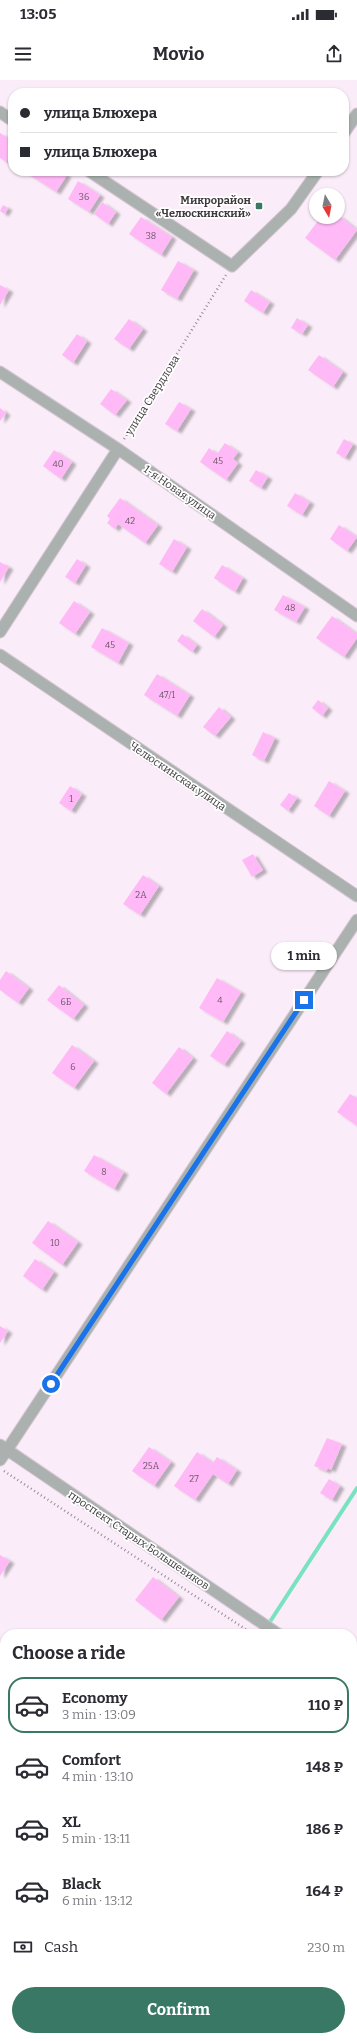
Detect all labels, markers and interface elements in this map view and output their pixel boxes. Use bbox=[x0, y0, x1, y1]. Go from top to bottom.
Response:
text: 13:05 bbox=[20, 5, 56, 23]
icon: menu bbox=[12, 43, 34, 65]
text: Movio bbox=[153, 43, 204, 65]
icon: share bbox=[323, 43, 345, 65]
text: улица Блюхера bbox=[44, 104, 157, 122]
text: улица Блюхера bbox=[44, 143, 157, 161]
north arrow bbox=[309, 188, 345, 224]
map controls bbox=[309, 188, 345, 224]
house number: 36 bbox=[79, 192, 89, 202]
place label: Микрорайон «Челюскинский» bbox=[155, 194, 252, 220]
marker: Микрорайон «Челюскинский» bbox=[254, 201, 264, 211]
house number: 38 bbox=[146, 231, 156, 241]
street label: улица Свердлова bbox=[122, 353, 182, 439]
house number: 45 bbox=[213, 456, 223, 466]
house number: 40 bbox=[52, 459, 64, 469]
street label: 1-я Новая улица bbox=[141, 463, 218, 522]
house number: 42 bbox=[125, 516, 135, 526]
house number: 48 bbox=[285, 603, 295, 613]
house number: 45 bbox=[105, 640, 115, 650]
house number: 47/1 bbox=[159, 690, 175, 700]
street label: Челюскинская улица bbox=[127, 739, 228, 814]
house number: 1 bbox=[69, 794, 73, 804]
house number: 2А bbox=[135, 890, 147, 900]
callout: 1 min bbox=[271, 942, 337, 970]
text: 1 min bbox=[288, 948, 320, 963]
route end bbox=[295, 991, 313, 1009]
house number: 4 bbox=[217, 995, 223, 1005]
house number: 6Б bbox=[61, 997, 72, 1007]
house number: 6 bbox=[70, 1062, 76, 1072]
house number: 8 bbox=[101, 1167, 107, 1177]
house number: 10 bbox=[50, 1238, 60, 1248]
route start bbox=[42, 1375, 60, 1393]
house number: 25А bbox=[143, 1461, 160, 1471]
house number: 27 bbox=[189, 1474, 199, 1484]
street label: проспект Старых Большевиков bbox=[66, 1488, 212, 1593]
text: Choose a ride bbox=[12, 1642, 125, 1664]
icon: car bbox=[14, 1687, 50, 1723]
text: Economy bbox=[62, 1689, 128, 1707]
text: 110 ₽ bbox=[308, 1696, 343, 1714]
text: 3 min · 13:09 bbox=[62, 1707, 136, 1722]
icon: car bbox=[14, 1749, 50, 1785]
text: Comfort bbox=[62, 1751, 121, 1769]
text: 148 ₽ bbox=[306, 1758, 343, 1776]
text: 4 min · 13:10 bbox=[62, 1769, 134, 1784]
icon: car bbox=[14, 1811, 50, 1847]
text: XL bbox=[62, 1813, 81, 1831]
text: 186 ₽ bbox=[306, 1820, 343, 1838]
text: 5 min · 13:11 bbox=[62, 1831, 130, 1846]
icon: car bbox=[14, 1873, 50, 1909]
text: Black bbox=[62, 1875, 101, 1893]
text: 164 ₽ bbox=[306, 1882, 343, 1900]
text: 6 min · 13:12 bbox=[62, 1893, 132, 1908]
icon: cash bbox=[12, 1936, 34, 1958]
text: Cash bbox=[44, 1938, 78, 1956]
text: 230 m bbox=[307, 1940, 345, 1955]
button: Confirm bbox=[12, 1987, 345, 2033]

